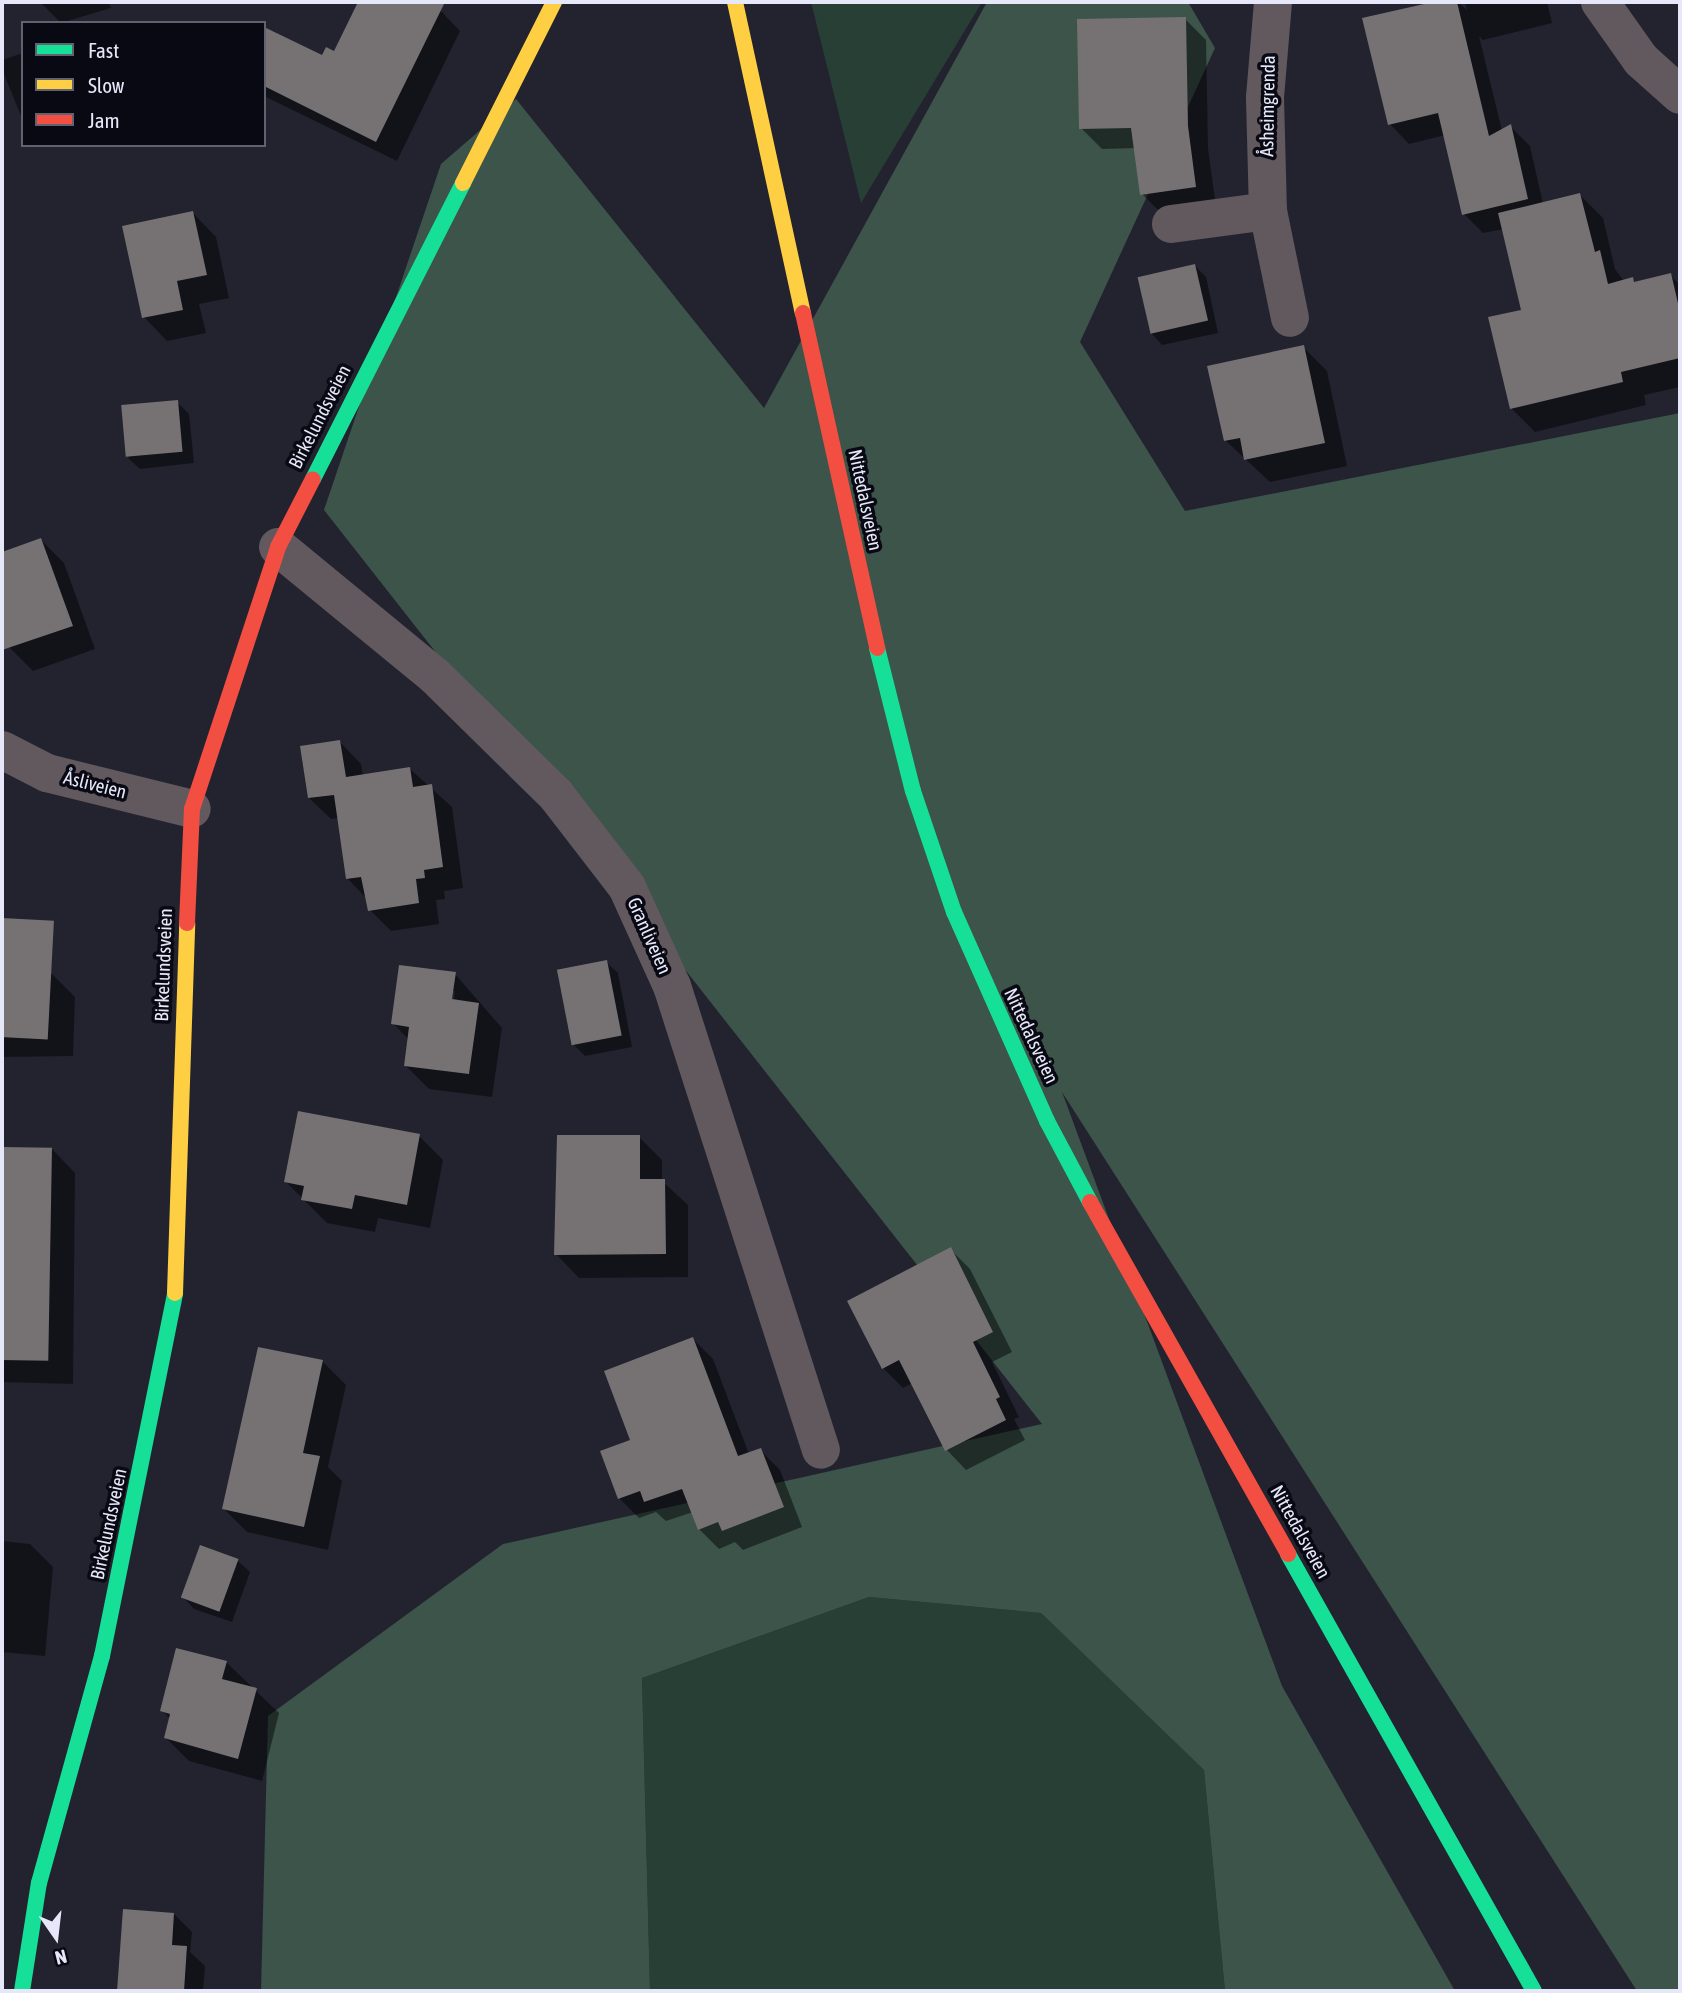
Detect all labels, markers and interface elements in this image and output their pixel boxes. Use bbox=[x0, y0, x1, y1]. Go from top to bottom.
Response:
legend bbox=[21, 21, 266, 147]
text: Fast bbox=[88, 38, 119, 62]
street label: Åsheimgrenda bbox=[1256, 55, 1280, 157]
text: Slow bbox=[88, 73, 124, 97]
text: Jam bbox=[88, 108, 120, 132]
street label: Birkelundsveien bbox=[284, 361, 356, 473]
street label: Nittedalsveien bbox=[843, 447, 887, 553]
street label: Åsliveien bbox=[61, 766, 129, 804]
street label: Granliveien bbox=[622, 894, 676, 978]
street label: Birkelundsveien bbox=[151, 908, 177, 1022]
street label: Nittedalsveien bbox=[999, 985, 1063, 1087]
street label: Birkelundsveien bbox=[86, 1466, 132, 1582]
street label: Nittedalsveien bbox=[1265, 1481, 1335, 1583]
north arrow bbox=[21, 1902, 91, 1972]
text: N bbox=[53, 1945, 69, 1969]

